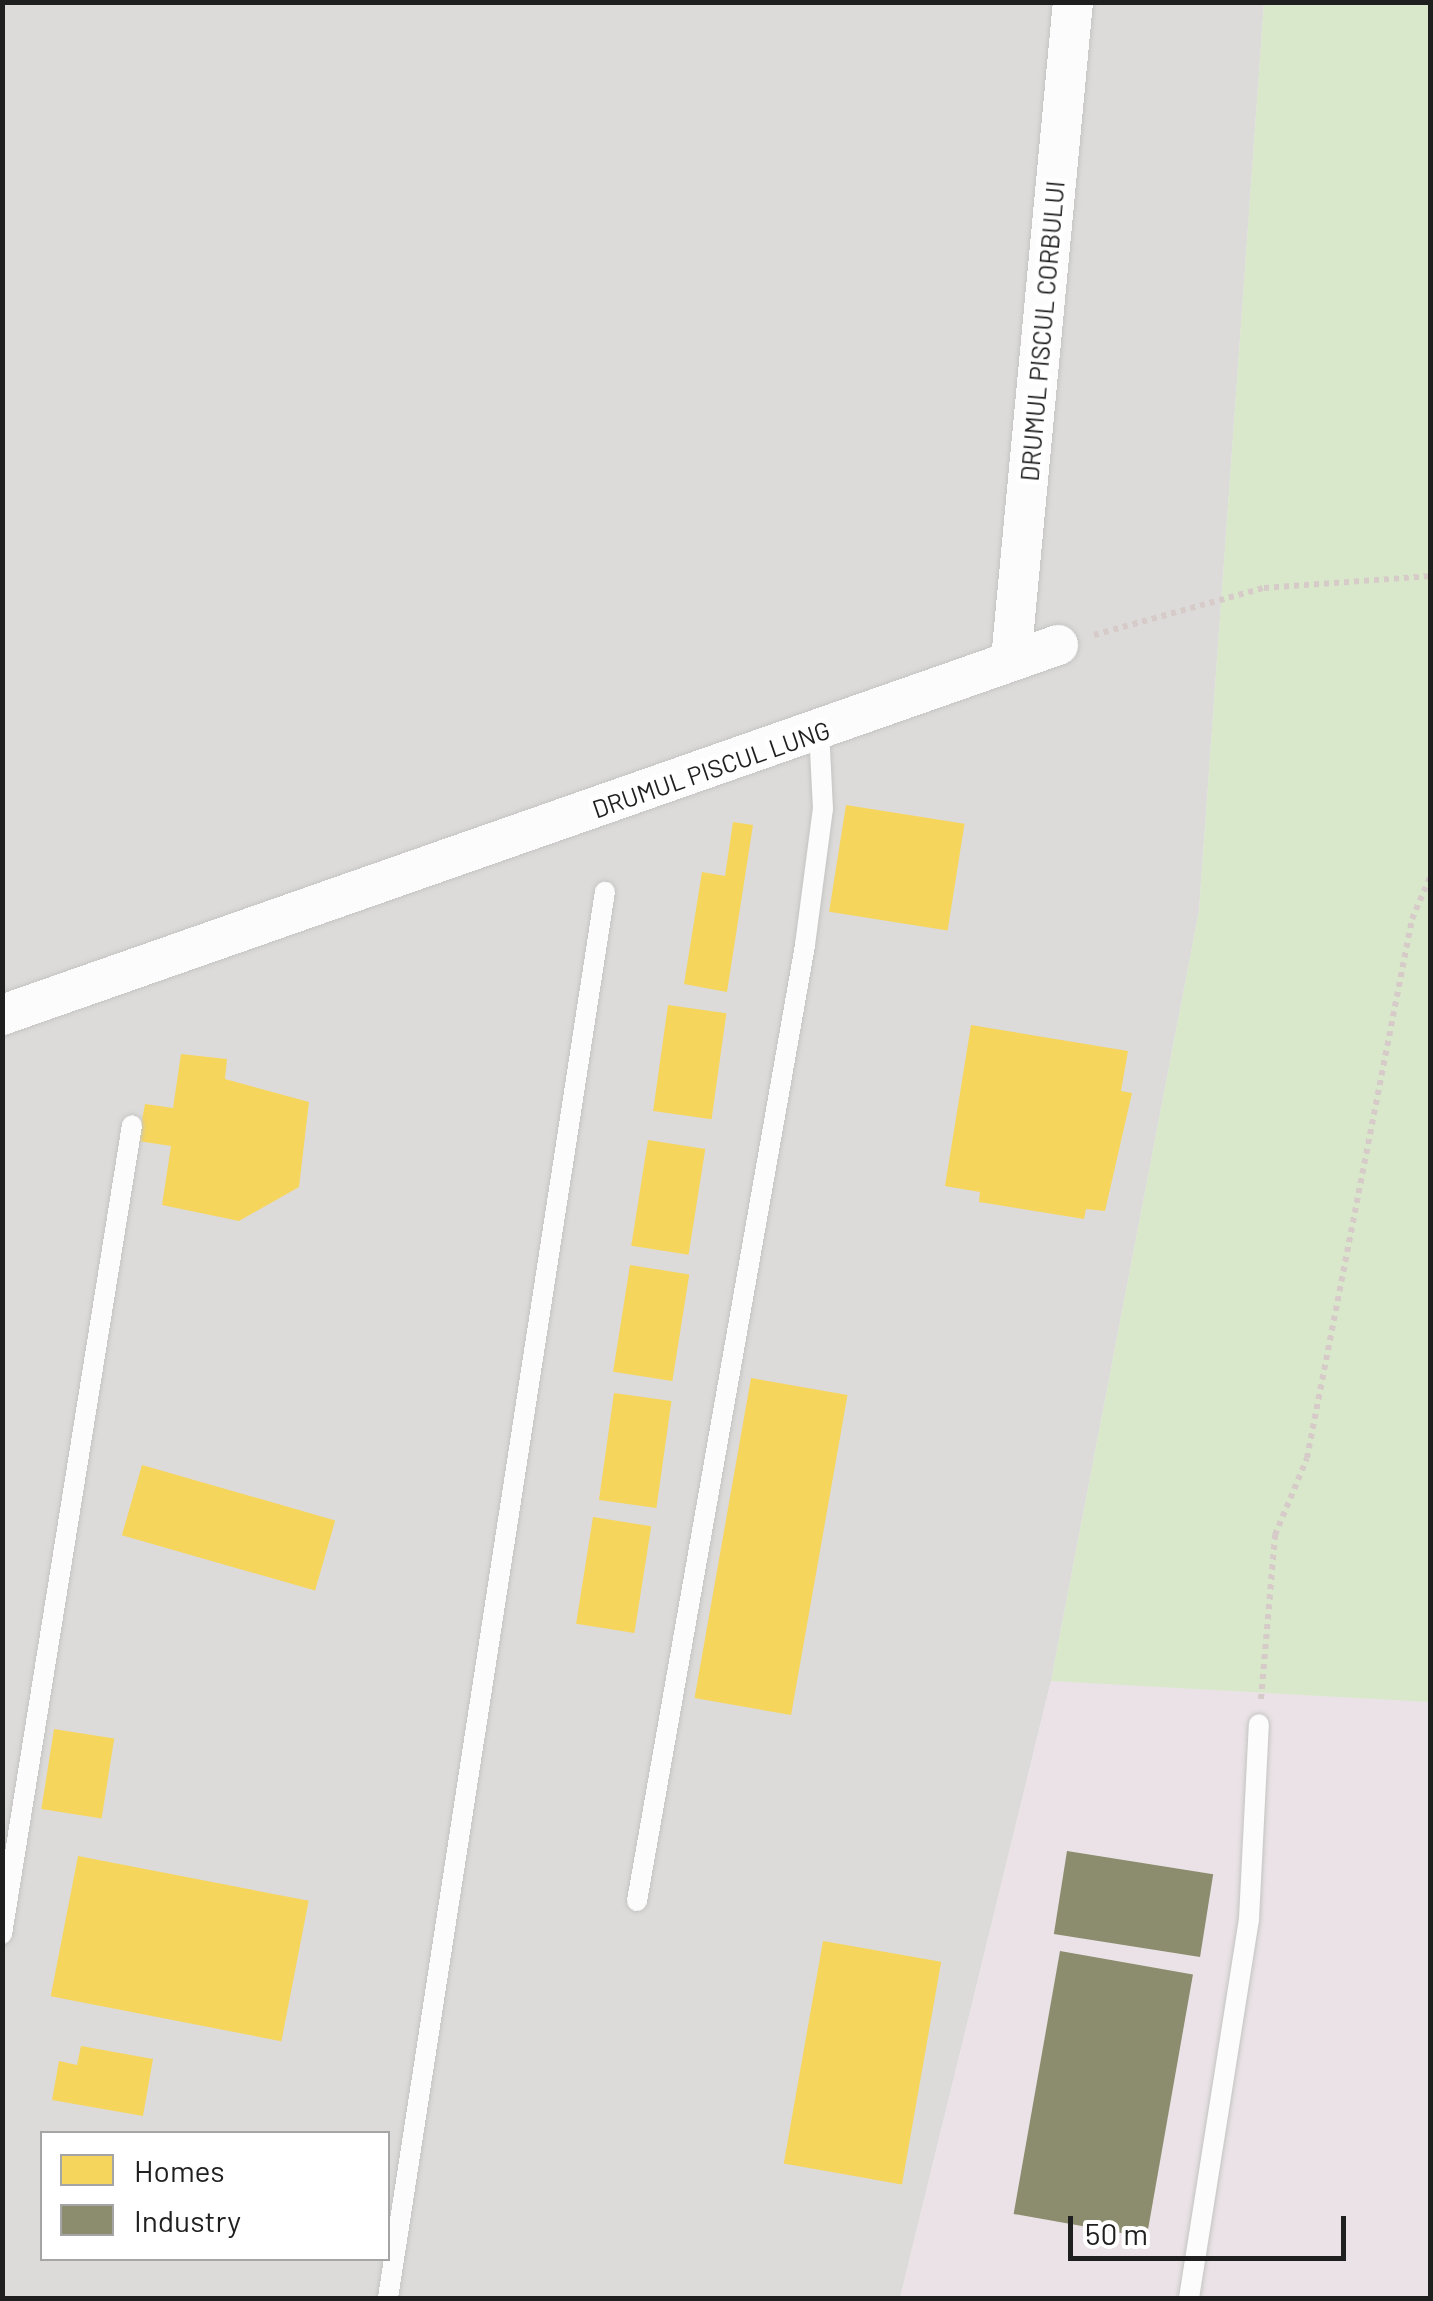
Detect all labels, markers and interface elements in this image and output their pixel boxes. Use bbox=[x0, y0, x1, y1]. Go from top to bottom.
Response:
street label: DRUMUL PISCUL CORBULUI bbox=[1014, 180, 1070, 482]
street label: DRUMUL PISCUL LUNG bbox=[588, 714, 834, 824]
legend bbox=[40, 2131, 390, 2261]
text: Homes bbox=[134, 2152, 225, 2188]
scale bar bbox=[1073, 2196, 1350, 2258]
text: Industry bbox=[134, 2202, 241, 2238]
text: 50 m bbox=[1085, 2215, 1148, 2251]

